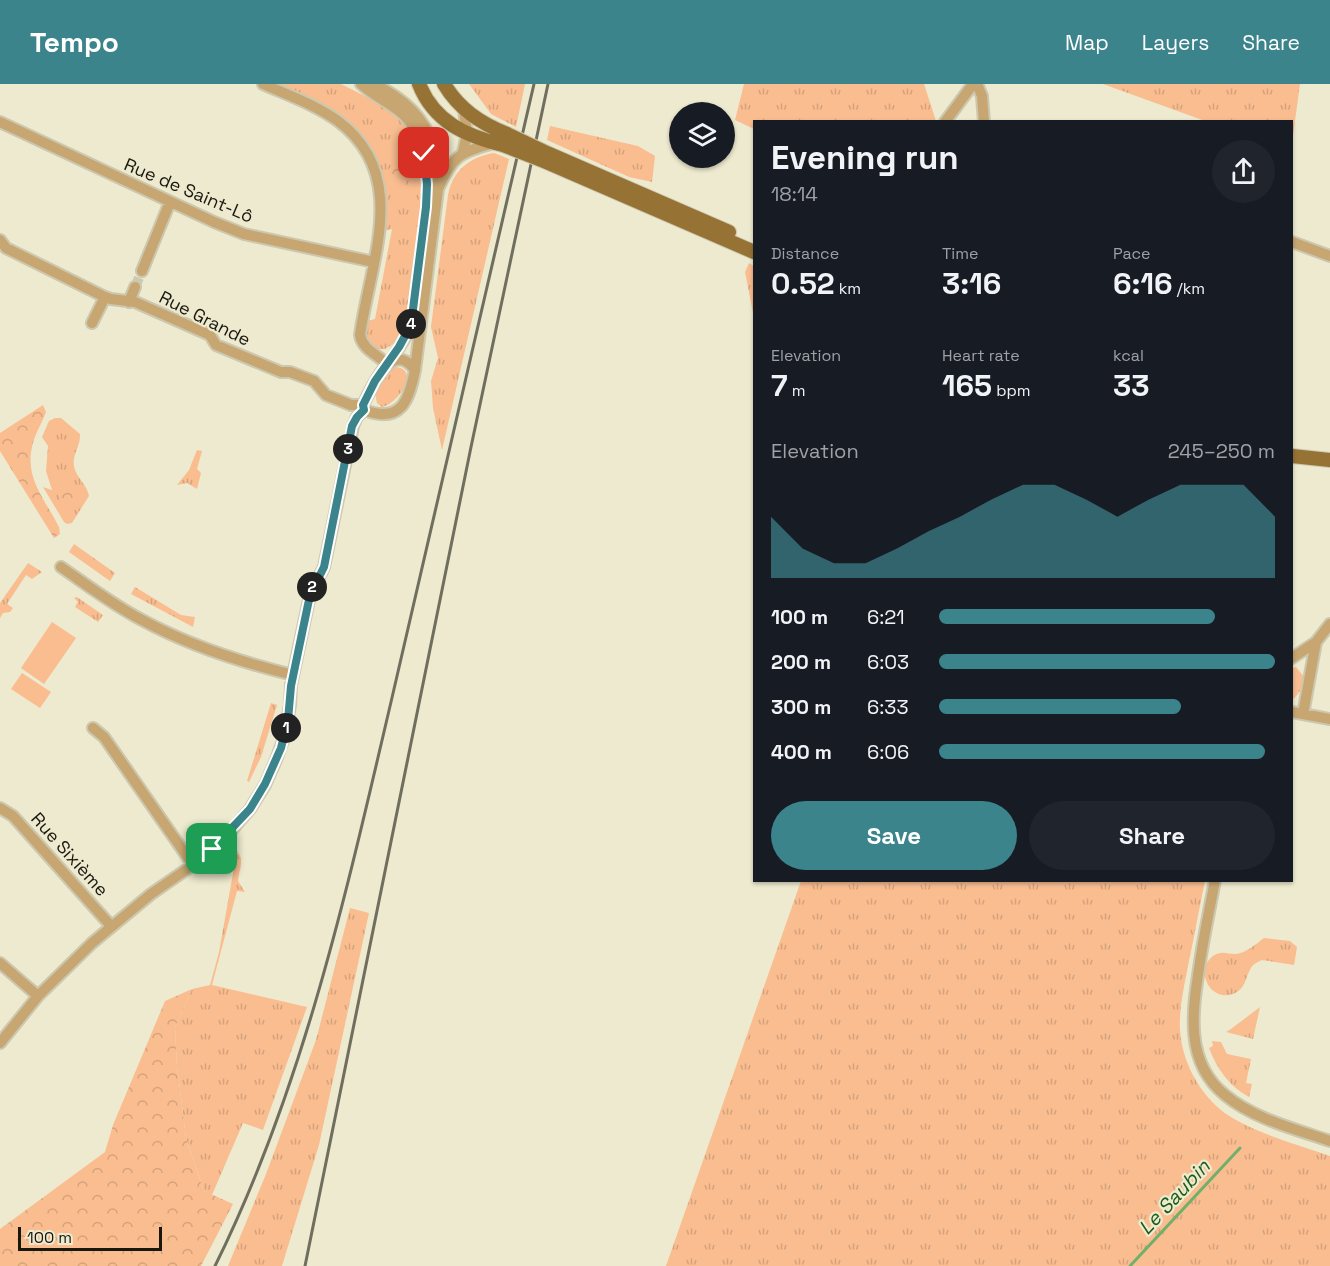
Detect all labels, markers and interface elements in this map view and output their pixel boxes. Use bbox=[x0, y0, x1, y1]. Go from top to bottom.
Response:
text: Tempo bbox=[30, 24, 119, 60]
text: Map bbox=[1065, 29, 1109, 56]
text: Layers bbox=[1142, 29, 1209, 56]
text: Share bbox=[1242, 29, 1300, 56]
map controls bbox=[669, 102, 735, 168]
button: layers bbox=[669, 102, 735, 168]
pin bbox=[398, 127, 449, 178]
icon: check bbox=[407, 136, 440, 169]
text: Evening run bbox=[771, 137, 959, 179]
button: share bbox=[1212, 140, 1275, 203]
street label: Rue de Saint-Lô bbox=[121, 152, 257, 228]
text: 18:14 bbox=[771, 181, 818, 207]
text: Distance bbox=[771, 243, 839, 264]
text: Time bbox=[942, 243, 978, 264]
text: Pace bbox=[1113, 243, 1150, 264]
text: 0.52 bbox=[771, 264, 835, 303]
text: 3:16 bbox=[942, 264, 1001, 303]
text: 6:16 bbox=[1113, 264, 1173, 303]
text: km bbox=[835, 278, 861, 299]
text: /km bbox=[1173, 278, 1205, 299]
street label: Rue Grande bbox=[155, 285, 255, 351]
pin: 4 bbox=[396, 309, 426, 339]
text: 4 bbox=[406, 313, 416, 334]
text: Elevation bbox=[771, 345, 841, 366]
text: Heart rate bbox=[942, 345, 1020, 366]
text: kcal bbox=[1113, 345, 1144, 366]
text: 7 bbox=[771, 366, 788, 405]
text: 165 bbox=[942, 366, 992, 405]
text: 33 bbox=[1113, 366, 1149, 405]
text: m bbox=[788, 380, 806, 401]
text: bpm bbox=[992, 380, 1031, 401]
pin: 3 bbox=[333, 434, 363, 464]
text: 3 bbox=[343, 438, 353, 459]
text: Elevation bbox=[771, 438, 859, 464]
text: 245–250 m bbox=[1168, 438, 1275, 464]
pin: 2 bbox=[297, 572, 327, 602]
text: 2 bbox=[307, 576, 317, 597]
text: 100 m bbox=[771, 604, 828, 630]
text: 6:21 bbox=[867, 604, 905, 630]
text: 200 m bbox=[771, 649, 831, 675]
text: 6:03 bbox=[867, 649, 909, 675]
text: 300 m bbox=[771, 694, 831, 720]
text: 6:33 bbox=[867, 694, 908, 720]
pin: 1 bbox=[271, 713, 301, 743]
text: 1 bbox=[282, 717, 290, 738]
text: 400 m bbox=[771, 739, 832, 765]
text: 6:06 bbox=[867, 739, 909, 765]
button: Save bbox=[771, 801, 1017, 870]
button: Share bbox=[1029, 801, 1275, 870]
street label: Rue Sixième bbox=[26, 807, 114, 901]
pin bbox=[186, 823, 237, 874]
icon: arrive bbox=[195, 832, 228, 865]
water label: Le Saubin bbox=[1133, 1153, 1216, 1240]
scale bar bbox=[18, 1224, 162, 1252]
text: 100 m bbox=[27, 1227, 72, 1248]

